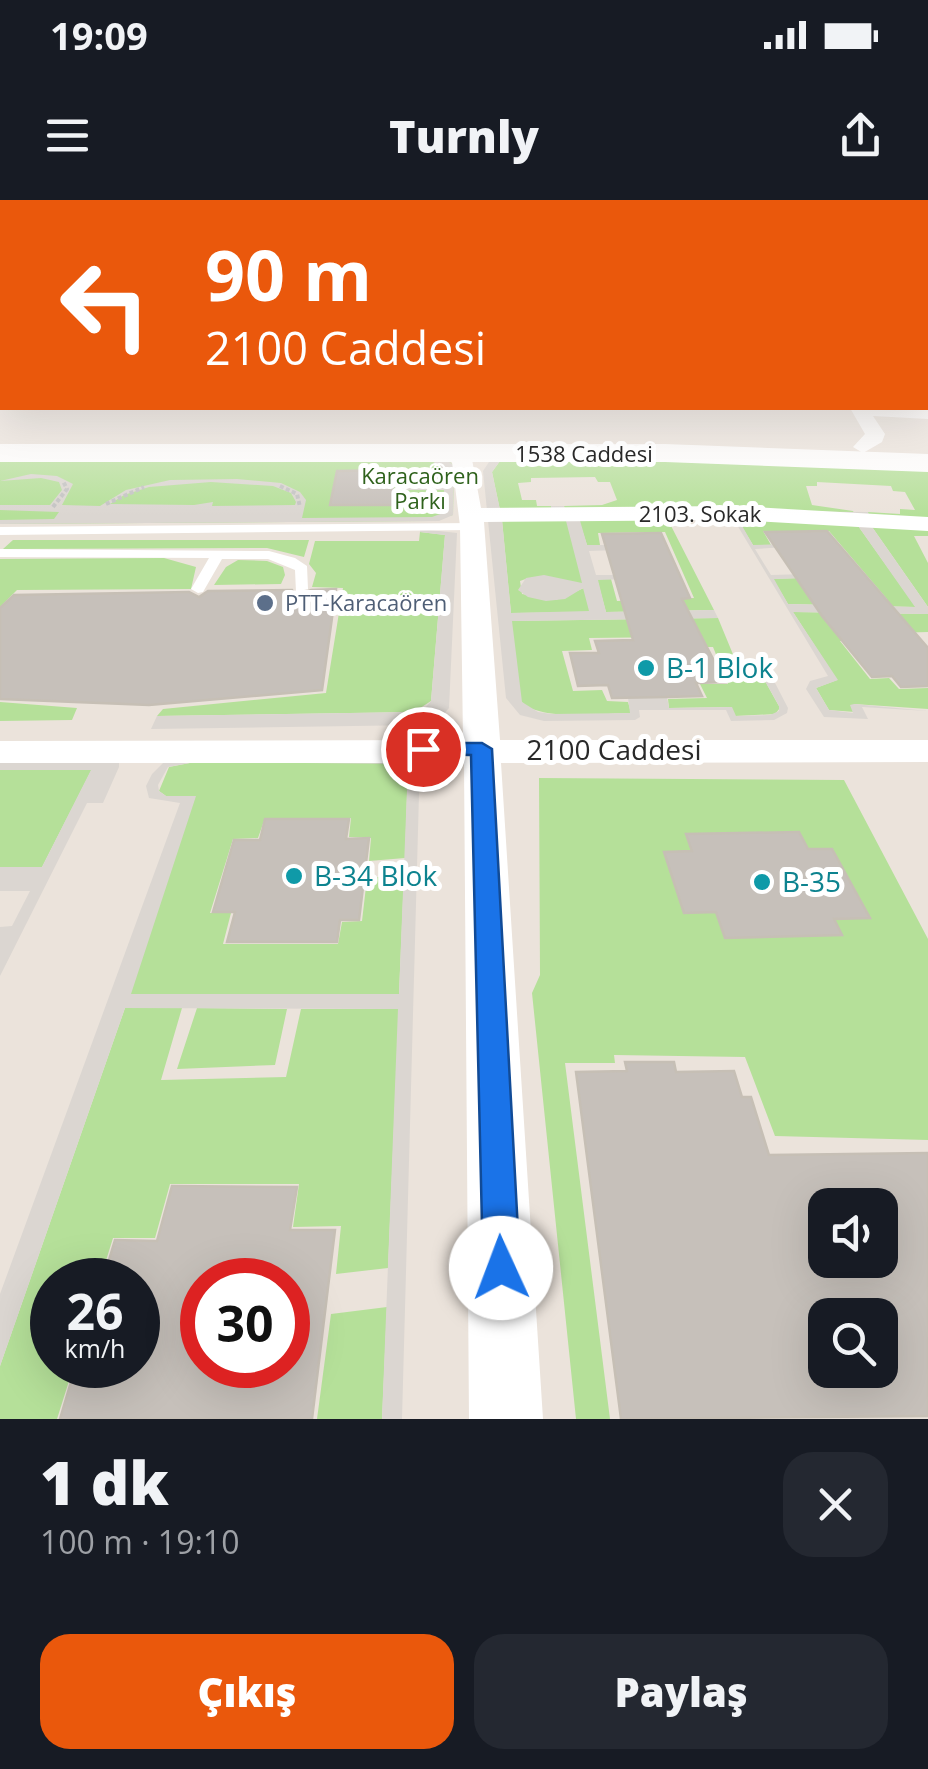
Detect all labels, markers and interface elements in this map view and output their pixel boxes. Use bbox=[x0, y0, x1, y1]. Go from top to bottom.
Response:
text: 19:09 bbox=[50, 9, 148, 61]
text: Turnly bbox=[389, 105, 539, 166]
icon: menu bbox=[40, 108, 95, 163]
icon: share bbox=[833, 108, 888, 163]
text: 90 m bbox=[205, 226, 372, 322]
icon: left bbox=[40, 240, 170, 370]
text: 2100 Caddesi bbox=[205, 317, 486, 378]
street label: 1538 Caddesi bbox=[515, 438, 653, 468]
park label: Karacaören Parkı bbox=[361, 460, 479, 515]
street label: 2103. Sokak bbox=[639, 498, 762, 528]
place label: PTT-Karacaören bbox=[285, 587, 447, 617]
marker: PTT-Karacaören bbox=[254, 592, 276, 614]
place label: B-1 Blok bbox=[666, 648, 773, 686]
marker: B-1 Blok bbox=[635, 657, 657, 679]
pin bbox=[381, 707, 466, 792]
icon: arrive bbox=[396, 722, 451, 777]
street label: 2100 Caddesi bbox=[527, 730, 701, 768]
place label: B-34 Blok bbox=[314, 856, 437, 894]
place label: B-35 bbox=[782, 862, 841, 900]
marker: B-34 Blok bbox=[283, 865, 305, 887]
marker: B-35 bbox=[751, 871, 773, 893]
map controls bbox=[808, 1188, 898, 1388]
button: sound bbox=[808, 1188, 898, 1278]
position arrow bbox=[449, 1216, 553, 1320]
speed limit sign: 30 bbox=[180, 1258, 310, 1388]
text: 26 bbox=[66, 1277, 124, 1345]
button: search bbox=[808, 1298, 898, 1388]
text: km/h bbox=[65, 1331, 125, 1365]
text: 1 dk bbox=[40, 1441, 169, 1523]
button: close bbox=[783, 1452, 888, 1557]
text: 100 m · 19:10 bbox=[40, 1520, 239, 1563]
button: Çıkış bbox=[40, 1634, 454, 1749]
button: Paylaş bbox=[474, 1634, 888, 1749]

